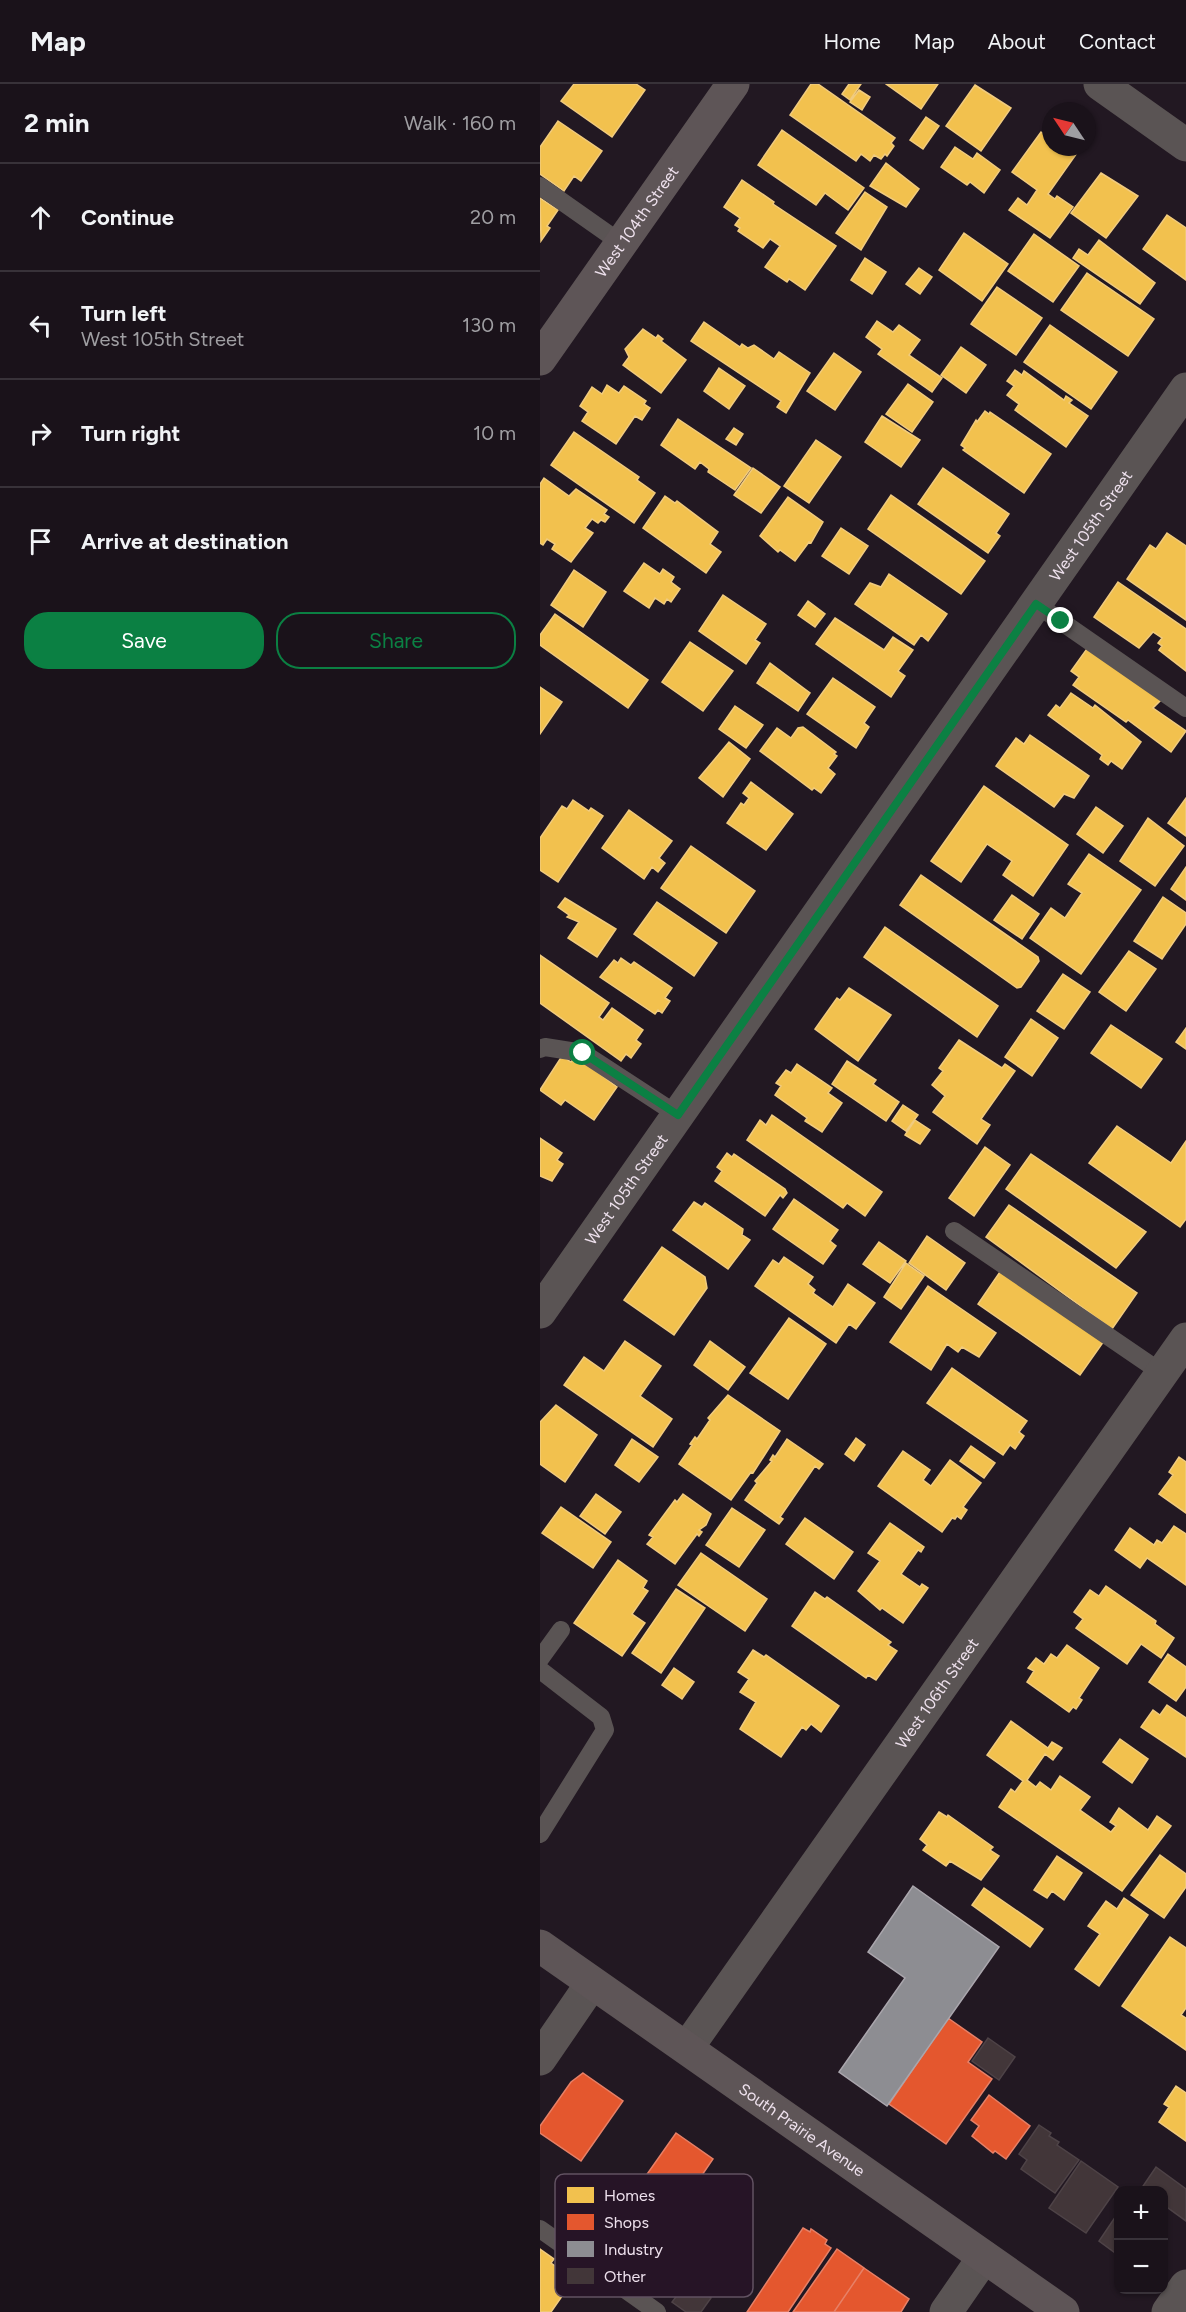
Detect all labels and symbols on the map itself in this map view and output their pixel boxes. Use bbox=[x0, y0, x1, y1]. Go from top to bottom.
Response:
north arrow bbox=[1042, 102, 1096, 156]
street label: West 104th Street bbox=[591, 162, 682, 281]
street label: West 105th Street bbox=[1045, 466, 1136, 585]
route end bbox=[1047, 607, 1073, 633]
route start bbox=[569, 1039, 595, 1065]
street label: West 105th Street bbox=[581, 1130, 671, 1248]
street label: West 106th Street bbox=[891, 1634, 982, 1752]
street label: South Prairie Avenue bbox=[735, 2079, 869, 2180]
legend bbox=[555, 2174, 753, 2297]
text: Homes bbox=[604, 2186, 655, 2205]
text: Shops bbox=[604, 2213, 649, 2232]
text: Industry bbox=[604, 2240, 663, 2259]
text: Other bbox=[604, 2267, 646, 2286]

